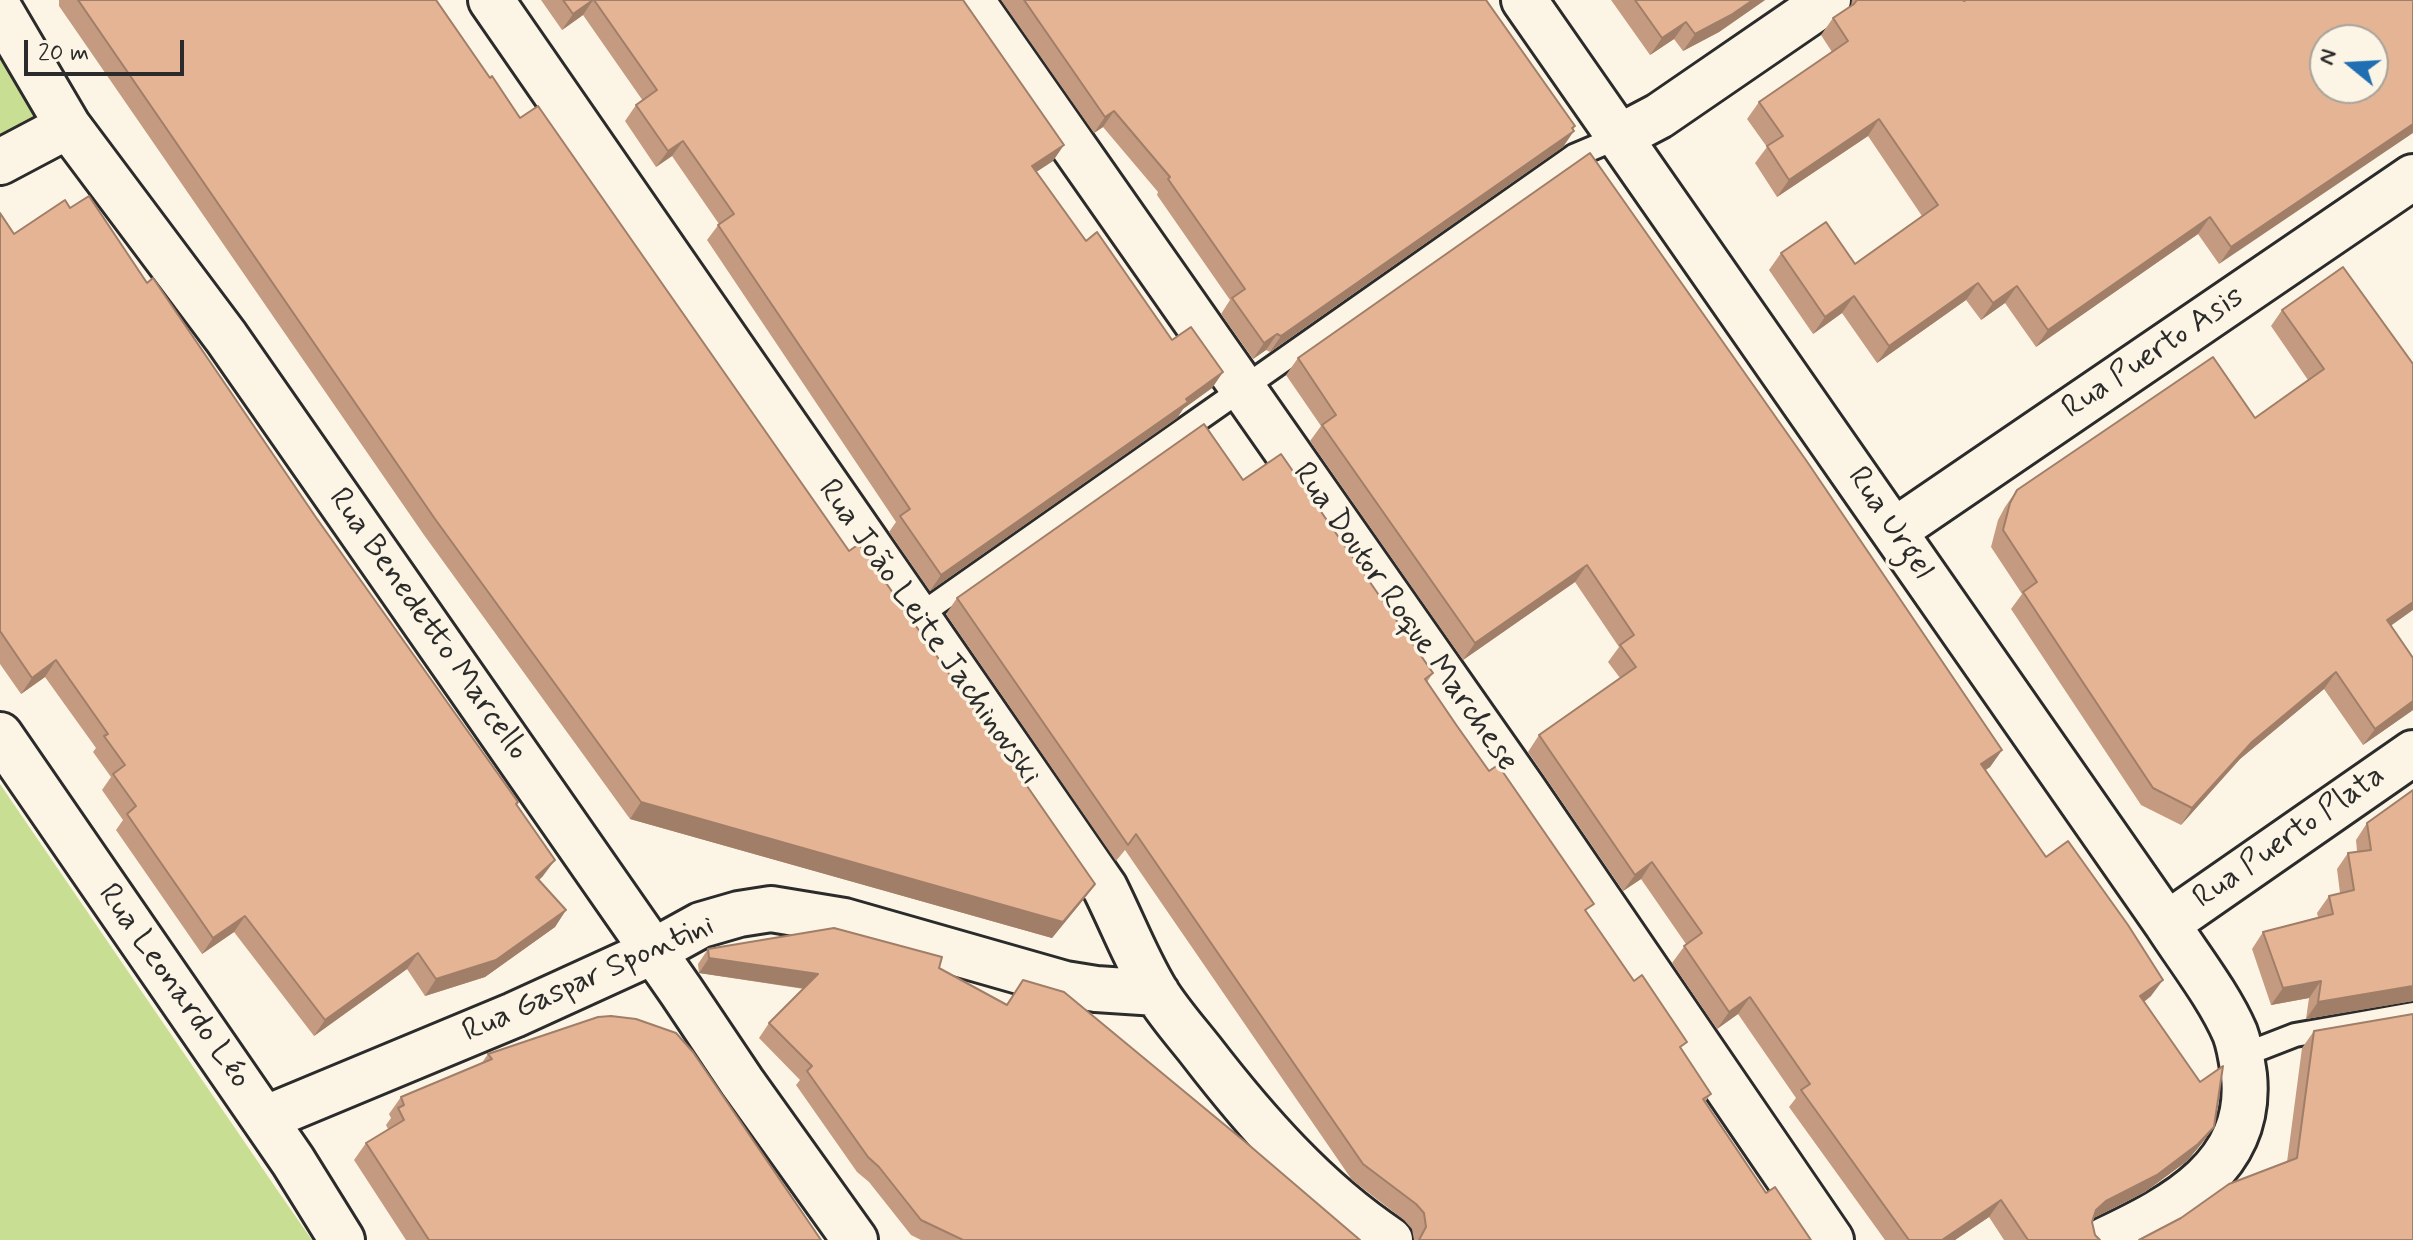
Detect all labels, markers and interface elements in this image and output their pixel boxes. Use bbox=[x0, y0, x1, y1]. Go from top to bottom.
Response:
scale bar bbox=[28, 24, 188, 74]
north arrow bbox=[2309, 24, 2389, 104]
text: 20 m bbox=[38, 38, 89, 69]
text: N bbox=[2312, 46, 2344, 68]
street label: Rua Puerto Asis bbox=[2056, 279, 2252, 429]
street label: Rua Doutor Roque Marchese bbox=[1283, 456, 1525, 780]
street label: Rua Urgel bbox=[1837, 460, 1941, 588]
street label: Rua João Leite Jachinovski bbox=[808, 473, 1048, 793]
street label: Rua Benedetto Marcello bbox=[319, 482, 535, 768]
street label: Rua Puerto Plata bbox=[2187, 758, 2393, 918]
street label: Rua Leonardo Léo bbox=[88, 877, 258, 1097]
street label: Rua Gaspar Spontini bbox=[457, 907, 721, 1053]

